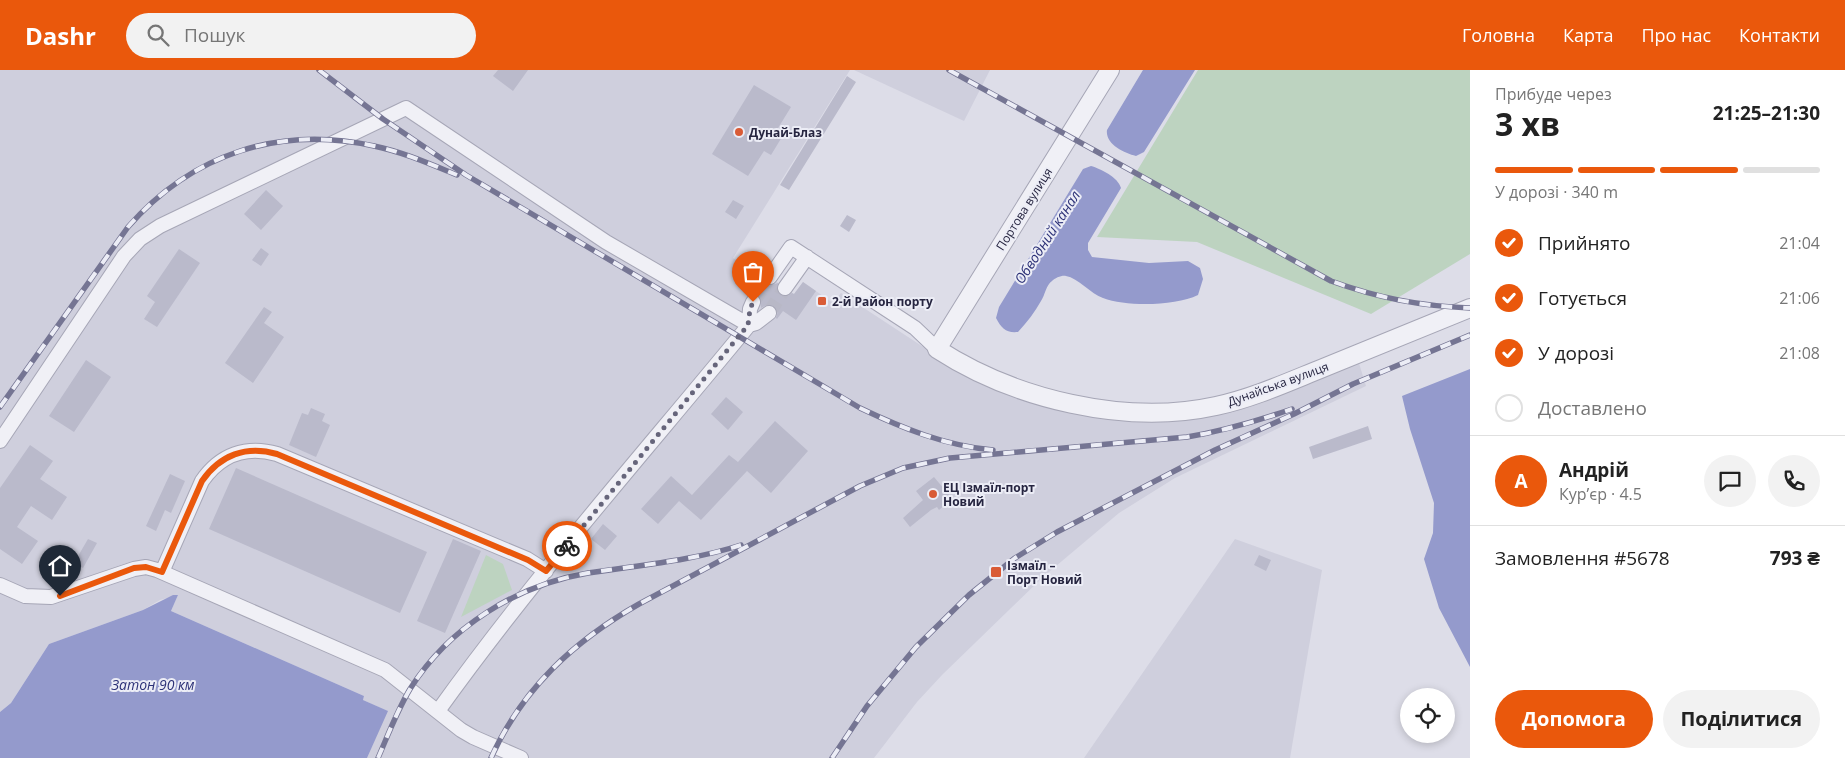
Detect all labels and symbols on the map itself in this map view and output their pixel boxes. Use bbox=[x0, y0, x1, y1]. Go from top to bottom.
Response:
place label: Дунай-Блаз bbox=[749, 124, 822, 141]
marker: Дунай-Блаз bbox=[733, 126, 745, 138]
street label: Портова вулиця bbox=[992, 164, 1056, 254]
water label: Обводний канал bbox=[1010, 186, 1085, 287]
pin bbox=[732, 251, 774, 302]
place label: 2-й Район порту bbox=[832, 293, 933, 310]
marker: 2-й Район порту bbox=[816, 295, 828, 307]
street label: Дунайська вулиця bbox=[1225, 358, 1331, 410]
place label: ЕЦ Ізмаїл-порт Новий bbox=[943, 479, 1035, 510]
marker: ЕЦ Ізмаїл-порт Новий bbox=[927, 488, 939, 500]
courier bbox=[542, 521, 592, 571]
pin bbox=[39, 545, 81, 596]
place label: Ізмаїл – Порт Новий bbox=[1007, 557, 1082, 588]
marker: Ізмаїл – Порт Новий bbox=[989, 565, 1003, 579]
water label: Затон 90 км bbox=[111, 675, 195, 694]

